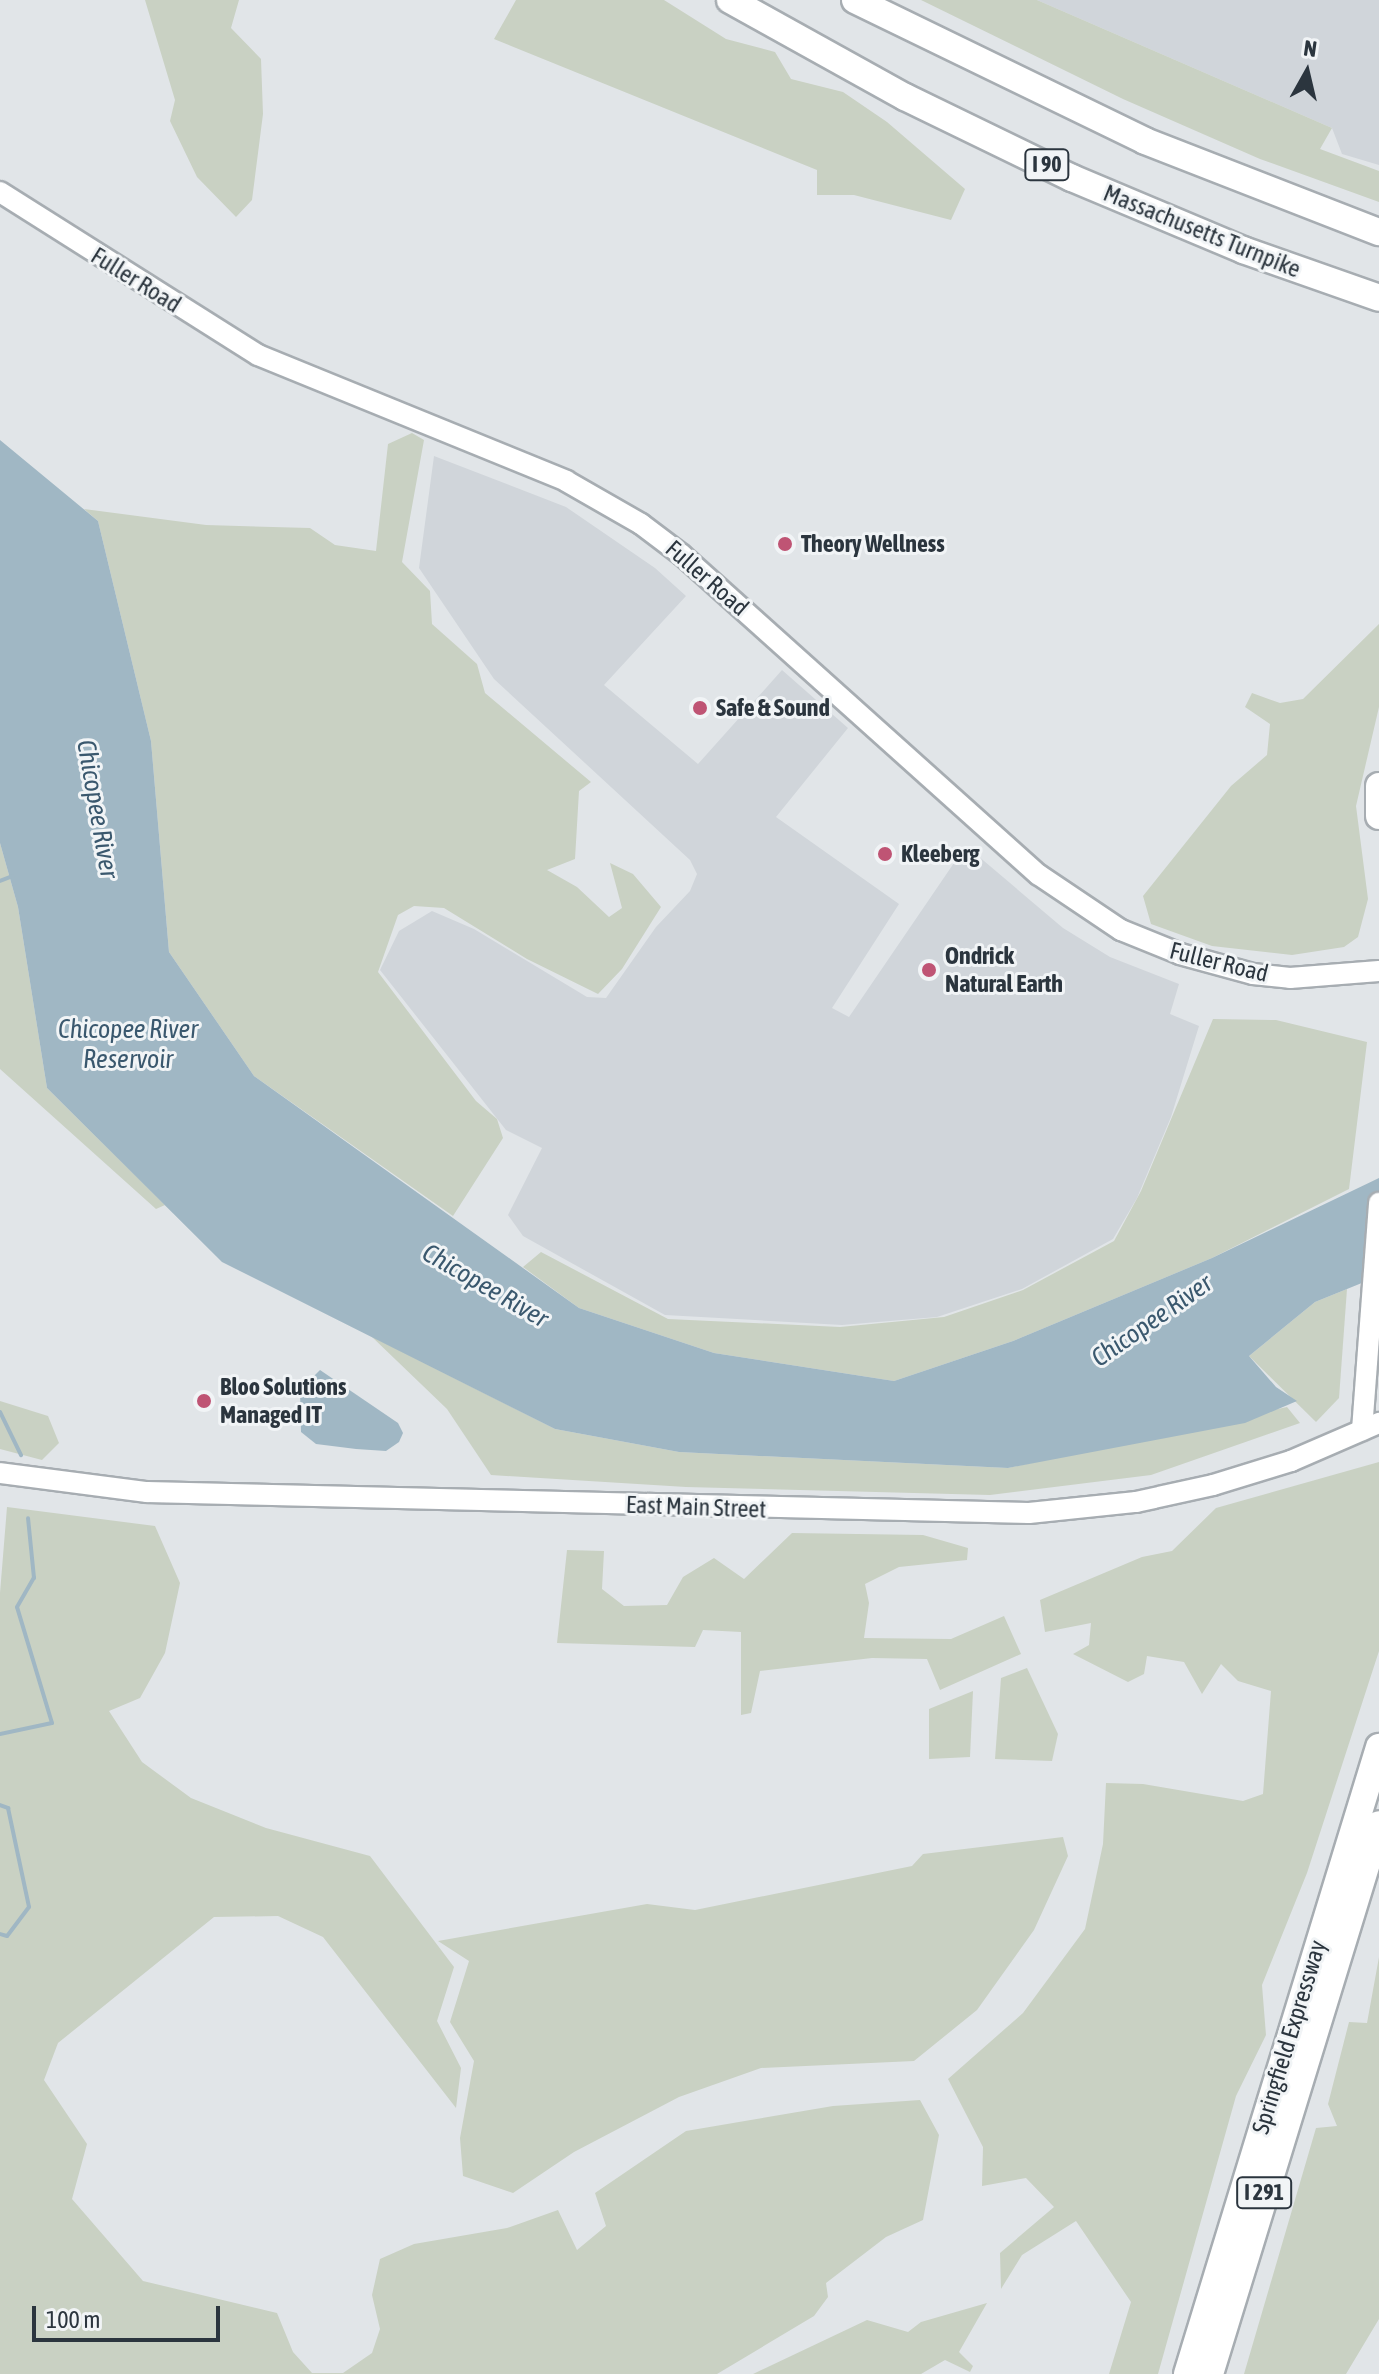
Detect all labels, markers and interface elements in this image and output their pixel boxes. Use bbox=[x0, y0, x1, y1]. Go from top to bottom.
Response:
north arrow bbox=[1267, 32, 1347, 112]
text: N bbox=[1302, 34, 1319, 62]
road number: I 90 bbox=[1023, 147, 1071, 183]
street label: Massachusetts Turnpike bbox=[1099, 178, 1305, 284]
street label: Fuller Road bbox=[86, 241, 186, 319]
place label: Theory Wellness bbox=[801, 530, 945, 558]
street label: Fuller Road bbox=[660, 534, 754, 622]
marker: Theory Wellness bbox=[776, 535, 794, 553]
place label: Safe & Sound bbox=[716, 694, 830, 722]
marker: Safe & Sound bbox=[691, 699, 709, 717]
water label: Chicopee River bbox=[69, 737, 125, 881]
place label: Kleeberg bbox=[901, 840, 980, 868]
marker: Kleeberg bbox=[876, 845, 894, 863]
street label: Fuller Road bbox=[1167, 936, 1271, 988]
place label: Ondrick Natural Earth bbox=[945, 942, 1063, 998]
marker: Ondrick Natural Earth bbox=[920, 961, 938, 979]
water label: Chicopee River Reservoir bbox=[58, 1014, 198, 1076]
water label: Chicopee River bbox=[417, 1237, 553, 1335]
water label: Chicopee River bbox=[1086, 1268, 1218, 1374]
place label: Bloo Solutions Managed IT bbox=[220, 1373, 346, 1429]
marker: Bloo Solutions Managed IT bbox=[195, 1392, 213, 1410]
street label: East Main Street bbox=[625, 1490, 767, 1524]
street label: Springfield Expressway bbox=[1246, 1937, 1332, 2137]
road number: I 291 bbox=[1236, 2175, 1292, 2211]
scale bar bbox=[36, 2290, 224, 2340]
text: 100 m bbox=[46, 2306, 100, 2333]

